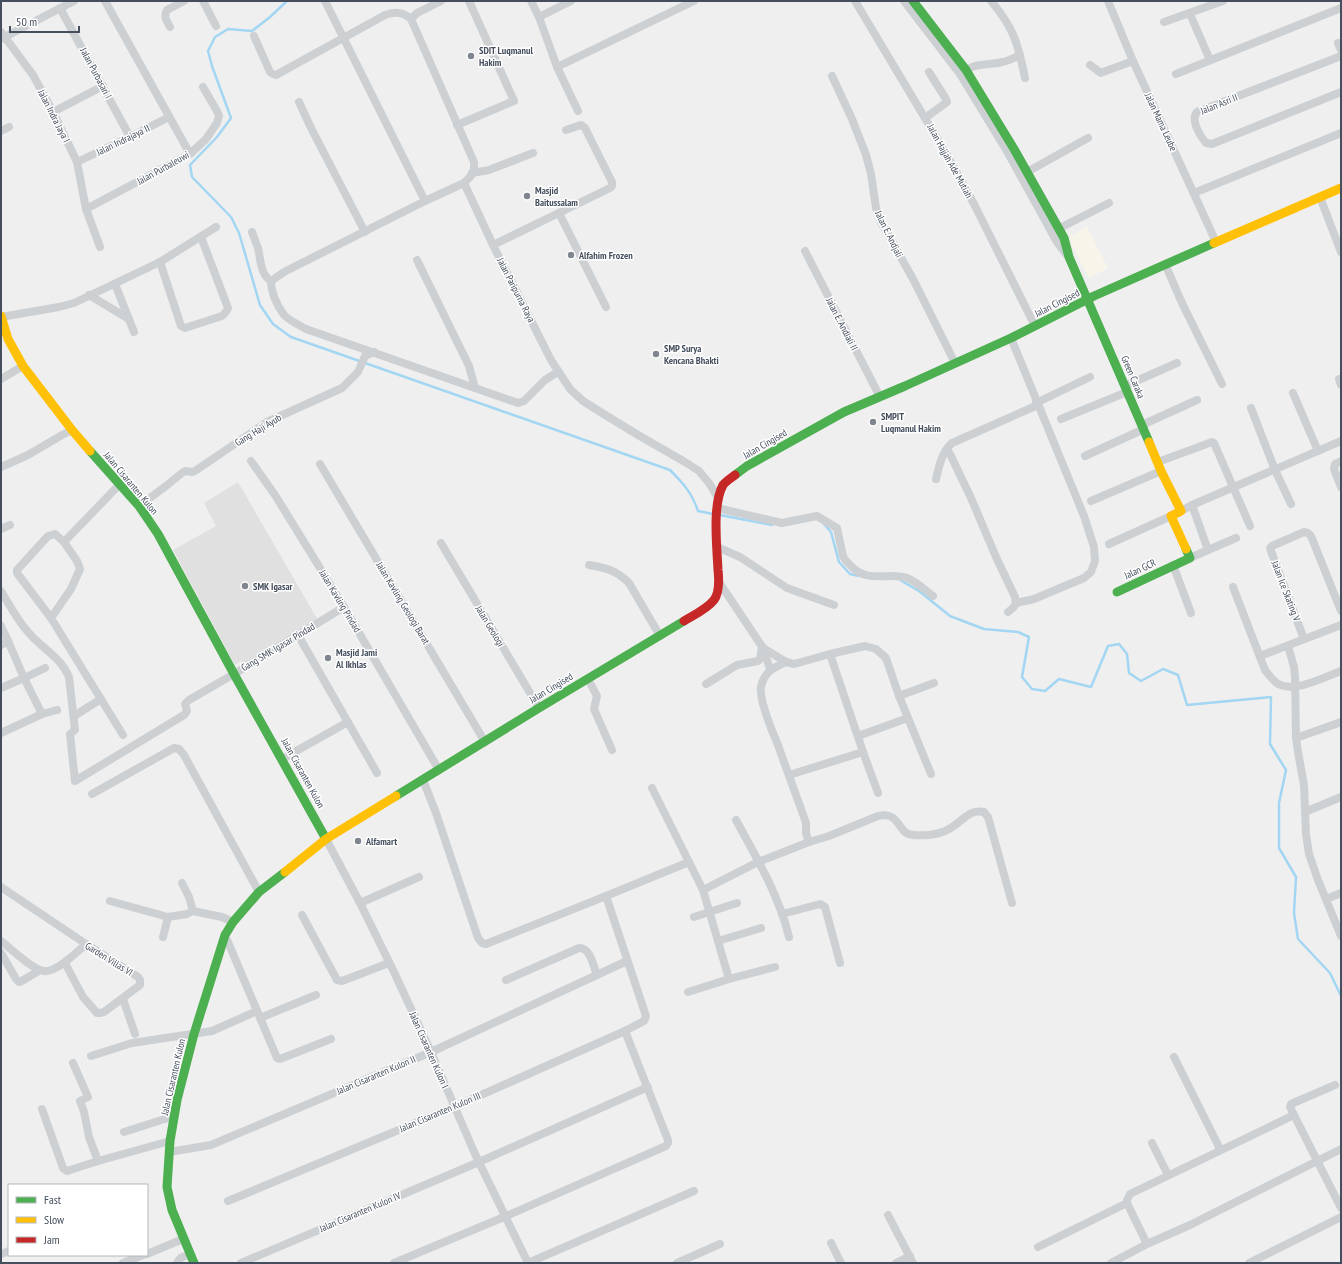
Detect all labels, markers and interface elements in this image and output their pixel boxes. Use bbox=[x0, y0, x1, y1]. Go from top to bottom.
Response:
scale bar bbox=[10, 8, 79, 34]
text: 50 m bbox=[16, 14, 37, 29]
street label: Jalan Purbasari I bbox=[77, 44, 115, 101]
place label: SDIT Luqmanul Hakim bbox=[479, 44, 533, 69]
marker: SDIT Luqmanul Hakim bbox=[466, 51, 476, 61]
street label: Jalan Indra Jaya I bbox=[35, 86, 73, 145]
street label: Jalan Mama Leube bbox=[1141, 90, 1180, 153]
street label: Jalan Asri II bbox=[1198, 91, 1239, 118]
street label: Jalan Hajjah Ade Mutiah bbox=[924, 121, 976, 200]
street label: Jalan Indrajaya II bbox=[93, 122, 152, 159]
street label: Jalan Purbaleuwi bbox=[134, 148, 191, 188]
place label: Masjid Baitussalam bbox=[535, 184, 578, 209]
marker: Masjid Baitussalam bbox=[522, 191, 532, 201]
street label: Jalan E. Andjali bbox=[872, 208, 906, 260]
place label: Alfahim Frozen bbox=[578, 249, 633, 262]
marker: Alfahim Frozen bbox=[566, 250, 576, 260]
street label: Jalan Paripurna Raya bbox=[494, 255, 538, 325]
street label: Jalan Cingised bbox=[1031, 286, 1082, 320]
street label: Jalan E. AndJali II bbox=[823, 294, 861, 353]
place label: SMP Surya Kencana Bhakti bbox=[664, 342, 719, 367]
marker: SMP Surya Kencana Bhakti bbox=[651, 349, 661, 359]
street label: Green Caraka bbox=[1118, 354, 1148, 400]
place label: SMPIT Luqmanul Hakim bbox=[881, 410, 941, 435]
street label: Gang Haji Ayub bbox=[232, 411, 284, 449]
marker: SMPIT Luqmanul Hakim bbox=[868, 417, 878, 427]
street label: Jalan Cingised bbox=[740, 426, 789, 462]
street label: Jalan Cisaranten Kulon bbox=[100, 448, 161, 517]
street label: Jalan GCR bbox=[1121, 556, 1158, 582]
street label: Jalan Ice Skating V bbox=[1268, 558, 1304, 623]
street label: Jalan Kavling Geologi Barat bbox=[373, 559, 433, 647]
street label: Jalan Kavling Pindad bbox=[316, 566, 364, 635]
place label: SMK Igasar bbox=[253, 580, 293, 593]
marker: SMK Igasar bbox=[240, 581, 250, 591]
street label: Jalan Geologi bbox=[472, 602, 507, 649]
street label: Gang SMK Igasar Pindad bbox=[239, 620, 317, 674]
place label: Masjid Jami Al Ikhlas bbox=[335, 646, 377, 671]
marker: Masjid Jami Al Ikhlas bbox=[323, 653, 333, 663]
street label: Jalan Cingised bbox=[526, 670, 575, 707]
street label: Jalan Cisaranten Kulon bbox=[278, 735, 328, 810]
place label: Alfamart bbox=[365, 835, 397, 848]
marker: Alfamart bbox=[353, 836, 363, 846]
street label: Garden Villas VI bbox=[83, 939, 135, 979]
street label: Jalan Cisaranten Kulon I bbox=[406, 1009, 452, 1090]
street label: Jalan Cisaranten Kulon bbox=[158, 1038, 188, 1117]
street label: Jalan Cisaranten Kulon II bbox=[334, 1052, 418, 1098]
street label: Jalan Cisaranten Kulon III bbox=[396, 1089, 483, 1135]
legend bbox=[8, 1184, 148, 1256]
street label: Jalan Cisaranten Kulon IV bbox=[316, 1189, 403, 1235]
text: Fast bbox=[44, 1192, 62, 1207]
text: Slow bbox=[44, 1212, 65, 1227]
text: Jam bbox=[43, 1232, 60, 1247]

